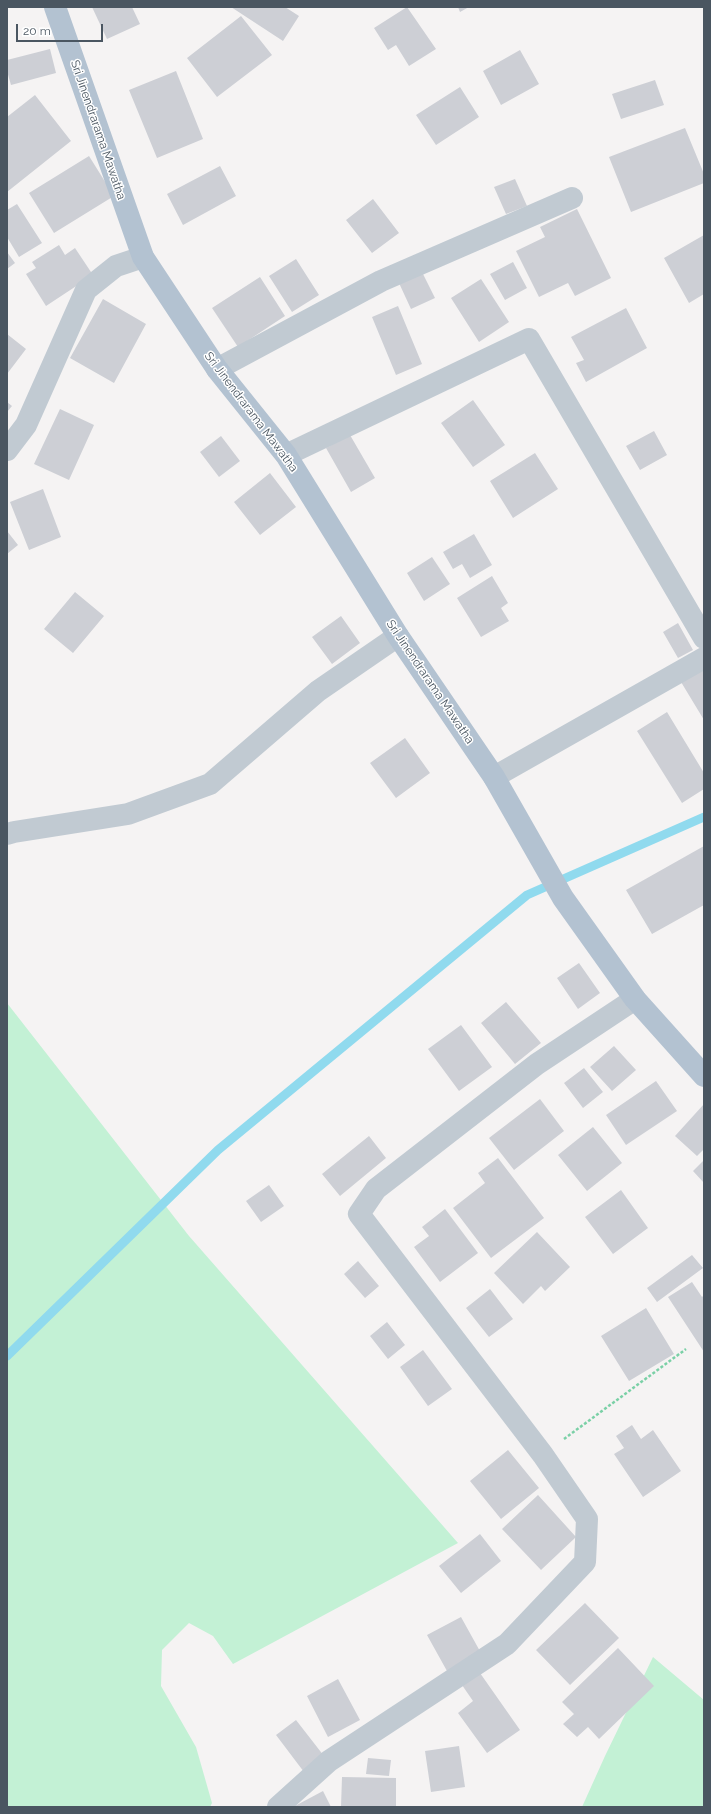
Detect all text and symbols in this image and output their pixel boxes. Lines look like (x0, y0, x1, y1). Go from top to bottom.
scale bar (18, 16, 105, 42)
text: 20 m (23, 24, 51, 38)
street label: Sri Jinendrarama Mawatha (67, 58, 129, 202)
street label: Sri Jinendrarama Mawatha (201, 349, 301, 475)
street label: Sri Jinendrarama Mawatha (383, 617, 477, 747)

